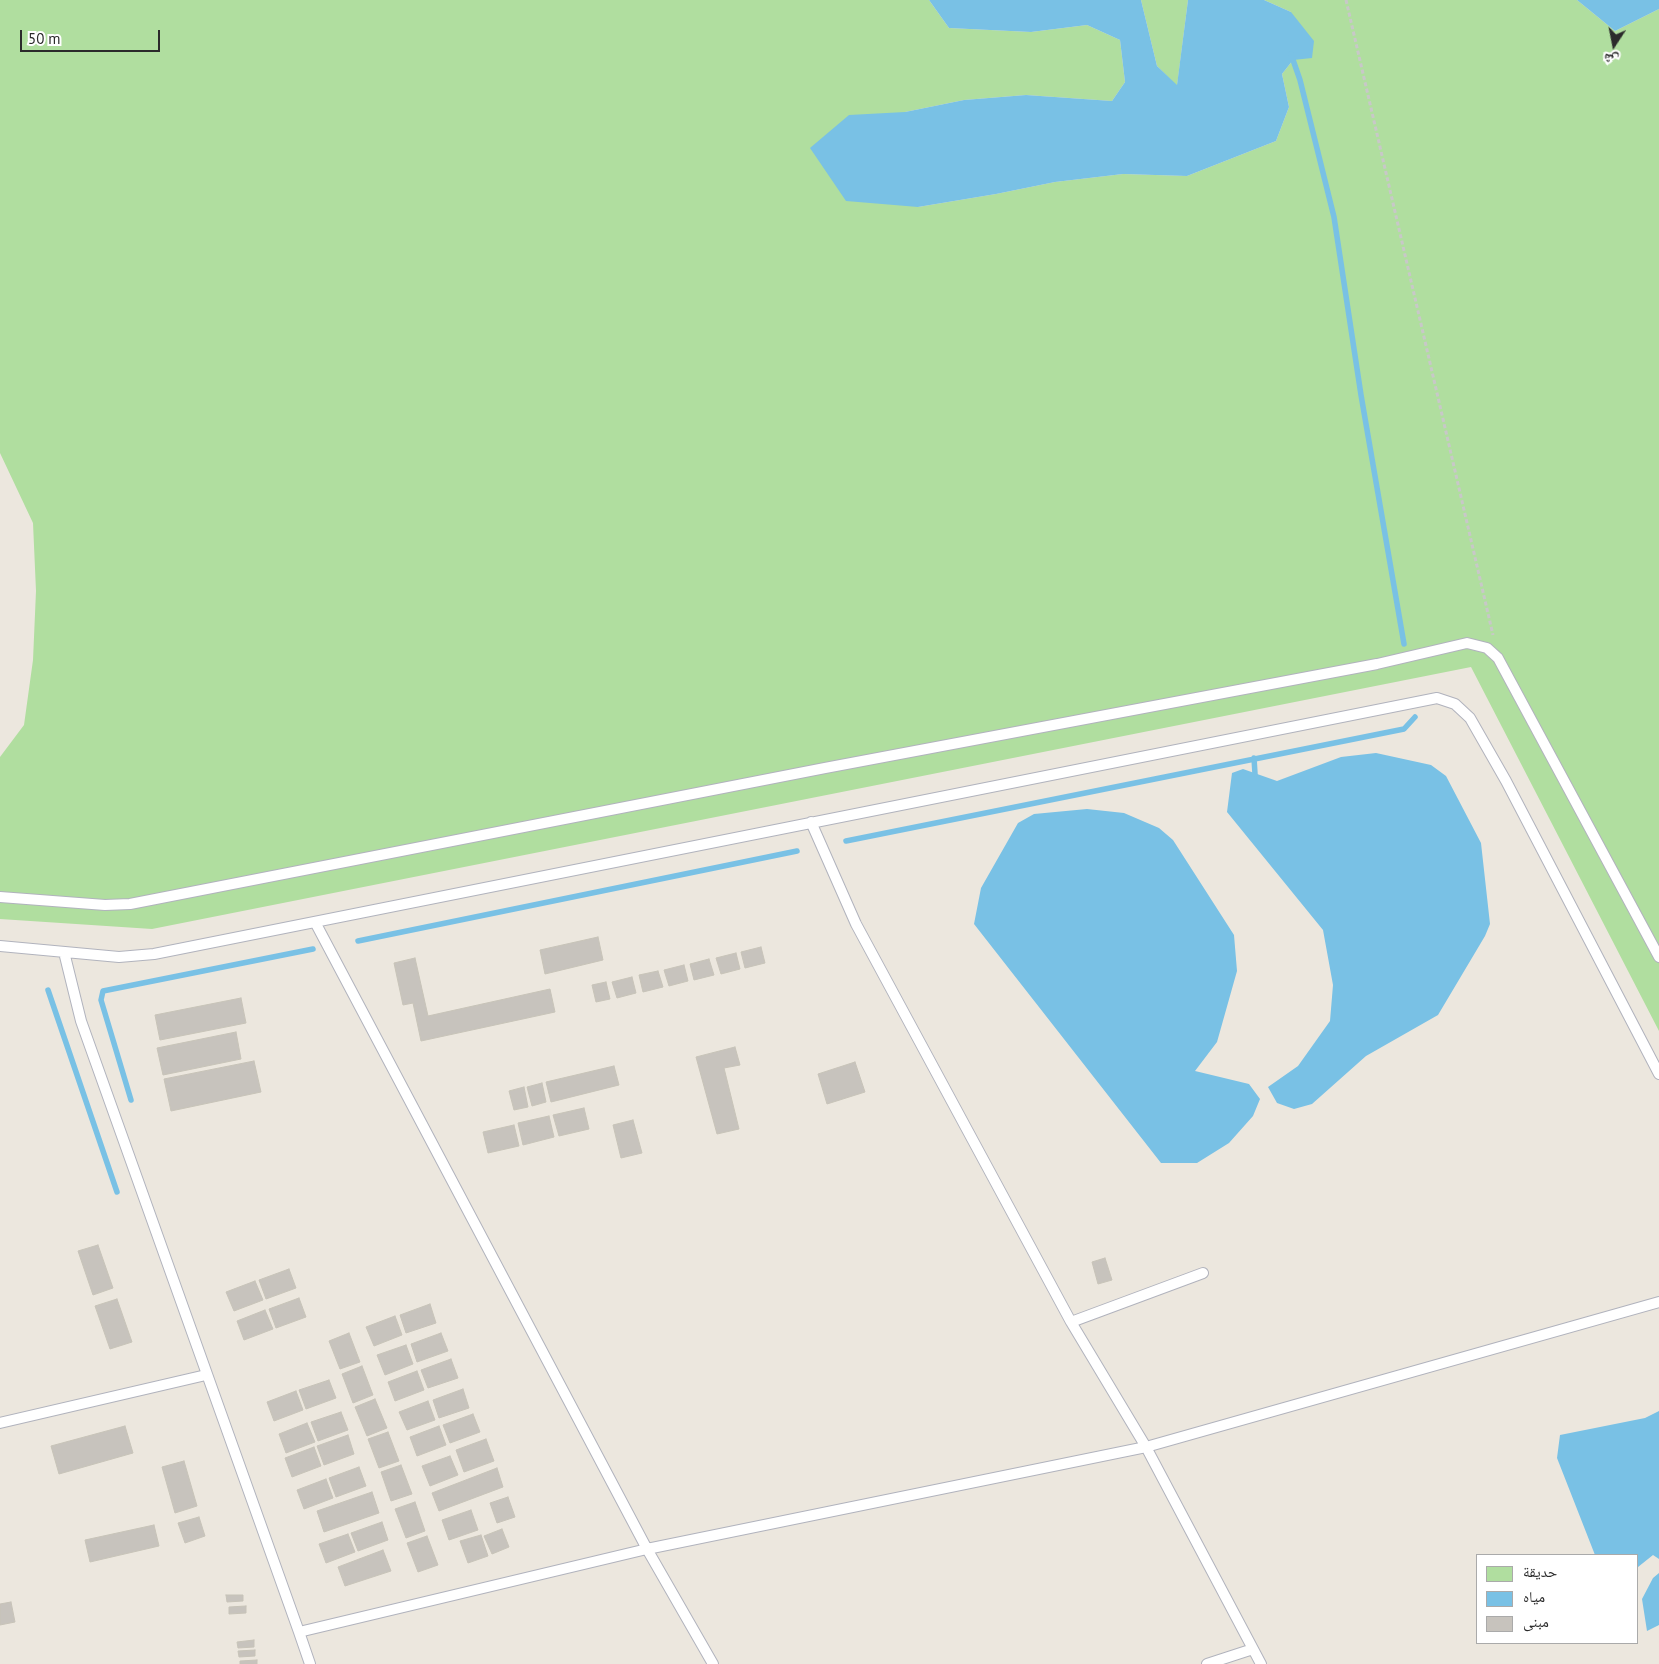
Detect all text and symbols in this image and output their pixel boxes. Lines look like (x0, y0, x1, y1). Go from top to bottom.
scale bar (22, 20, 162, 52)
north arrow (1589, 20, 1639, 70)
text: 50 m (28, 29, 61, 48)
text: ش (1602, 49, 1620, 70)
legend (1476, 1554, 1639, 1644)
text: حديقة (1523, 1562, 1557, 1581)
text: مياه (1523, 1587, 1545, 1606)
text: مبنى (1523, 1612, 1549, 1631)

